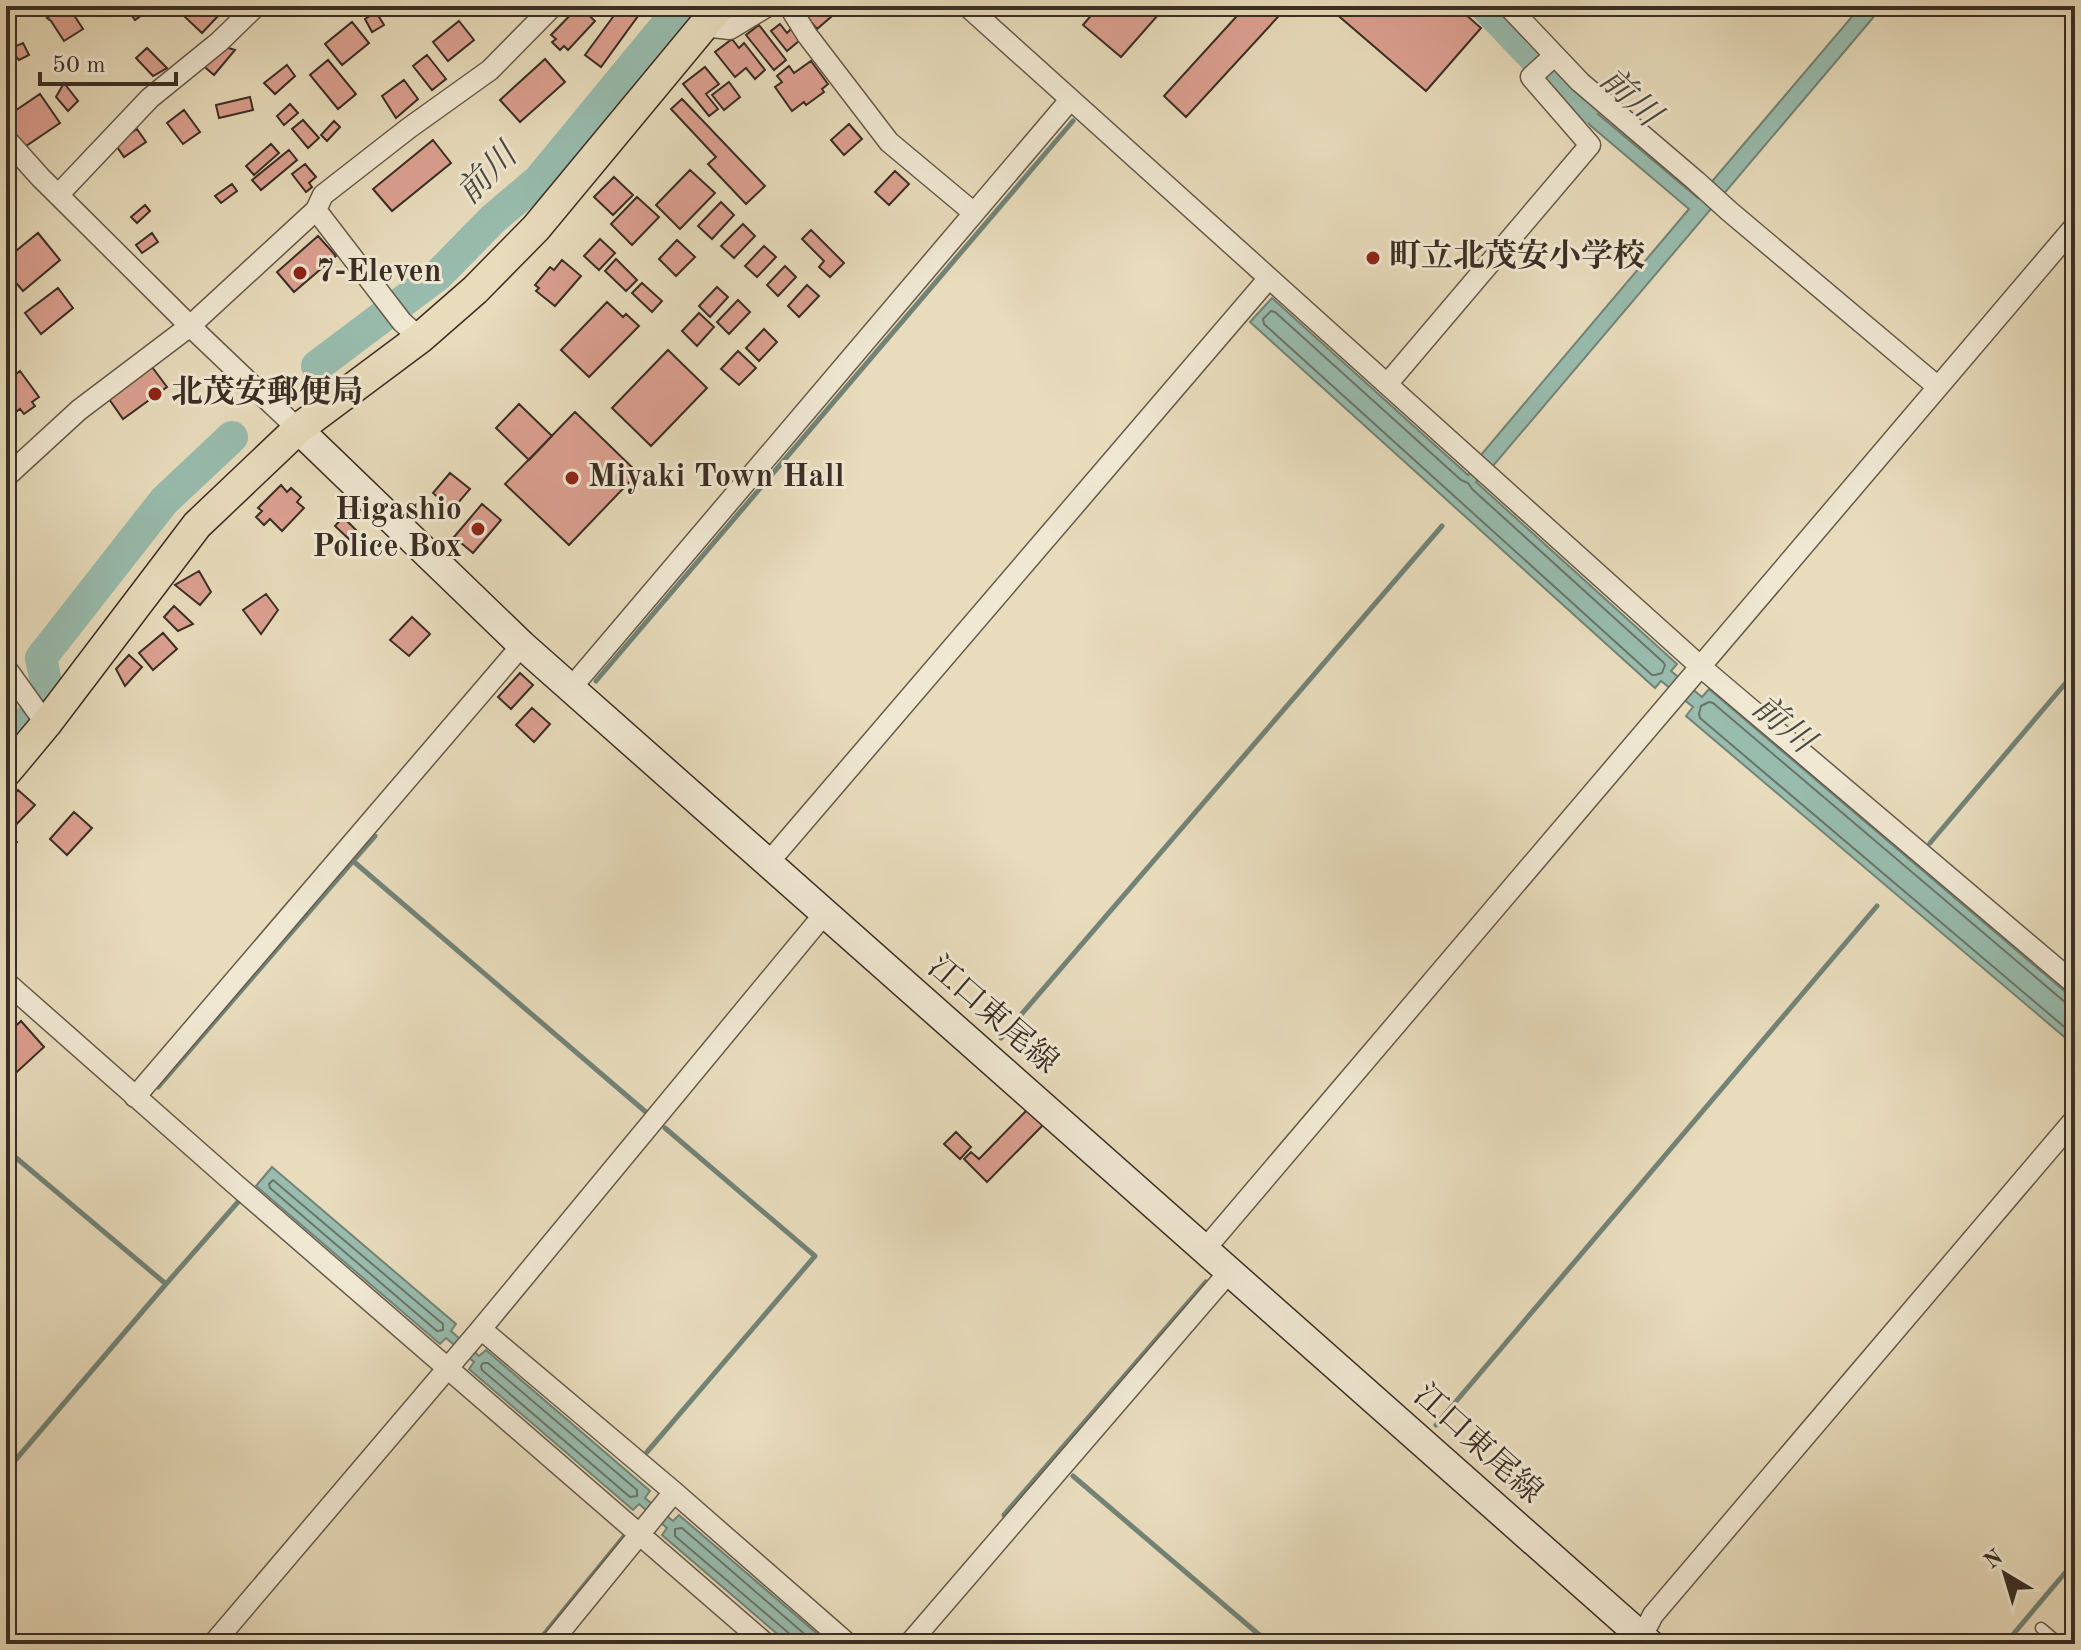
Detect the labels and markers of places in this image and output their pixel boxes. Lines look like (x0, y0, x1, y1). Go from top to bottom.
place label: 町立北茂安小学校 (1389, 238, 1645, 274)
marker: 町立北茂安小学校 (1364, 249, 1382, 267)
place label: 7-Eleven (316, 257, 442, 289)
marker: 7-Eleven (291, 264, 309, 282)
place label: 北茂安郵便局 (171, 374, 363, 410)
marker: 北茂安郵便局 (146, 385, 164, 403)
place label: Miyaki Town Hall (588, 462, 845, 494)
marker: Miyaki Town Hall (563, 469, 581, 487)
place label: Higashio Police Box (312, 495, 462, 564)
marker: Higashio Police Box (469, 520, 487, 538)

